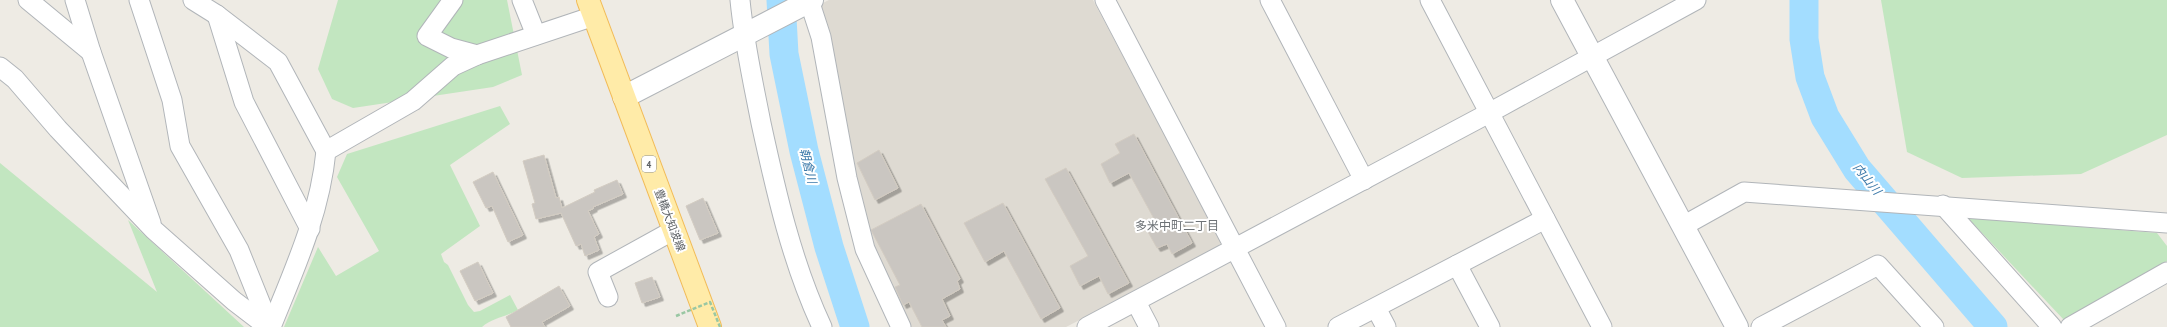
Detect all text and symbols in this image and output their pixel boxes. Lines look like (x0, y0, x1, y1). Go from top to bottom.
water label: 朝倉川 (797, 147, 821, 187)
road number: 4 (642, 156, 656, 172)
water label: 内山川 (1850, 160, 1886, 199)
street label: 豊橋大知波線 (652, 187, 688, 253)
district label: 多米中町二丁目 (1135, 218, 1219, 233)

